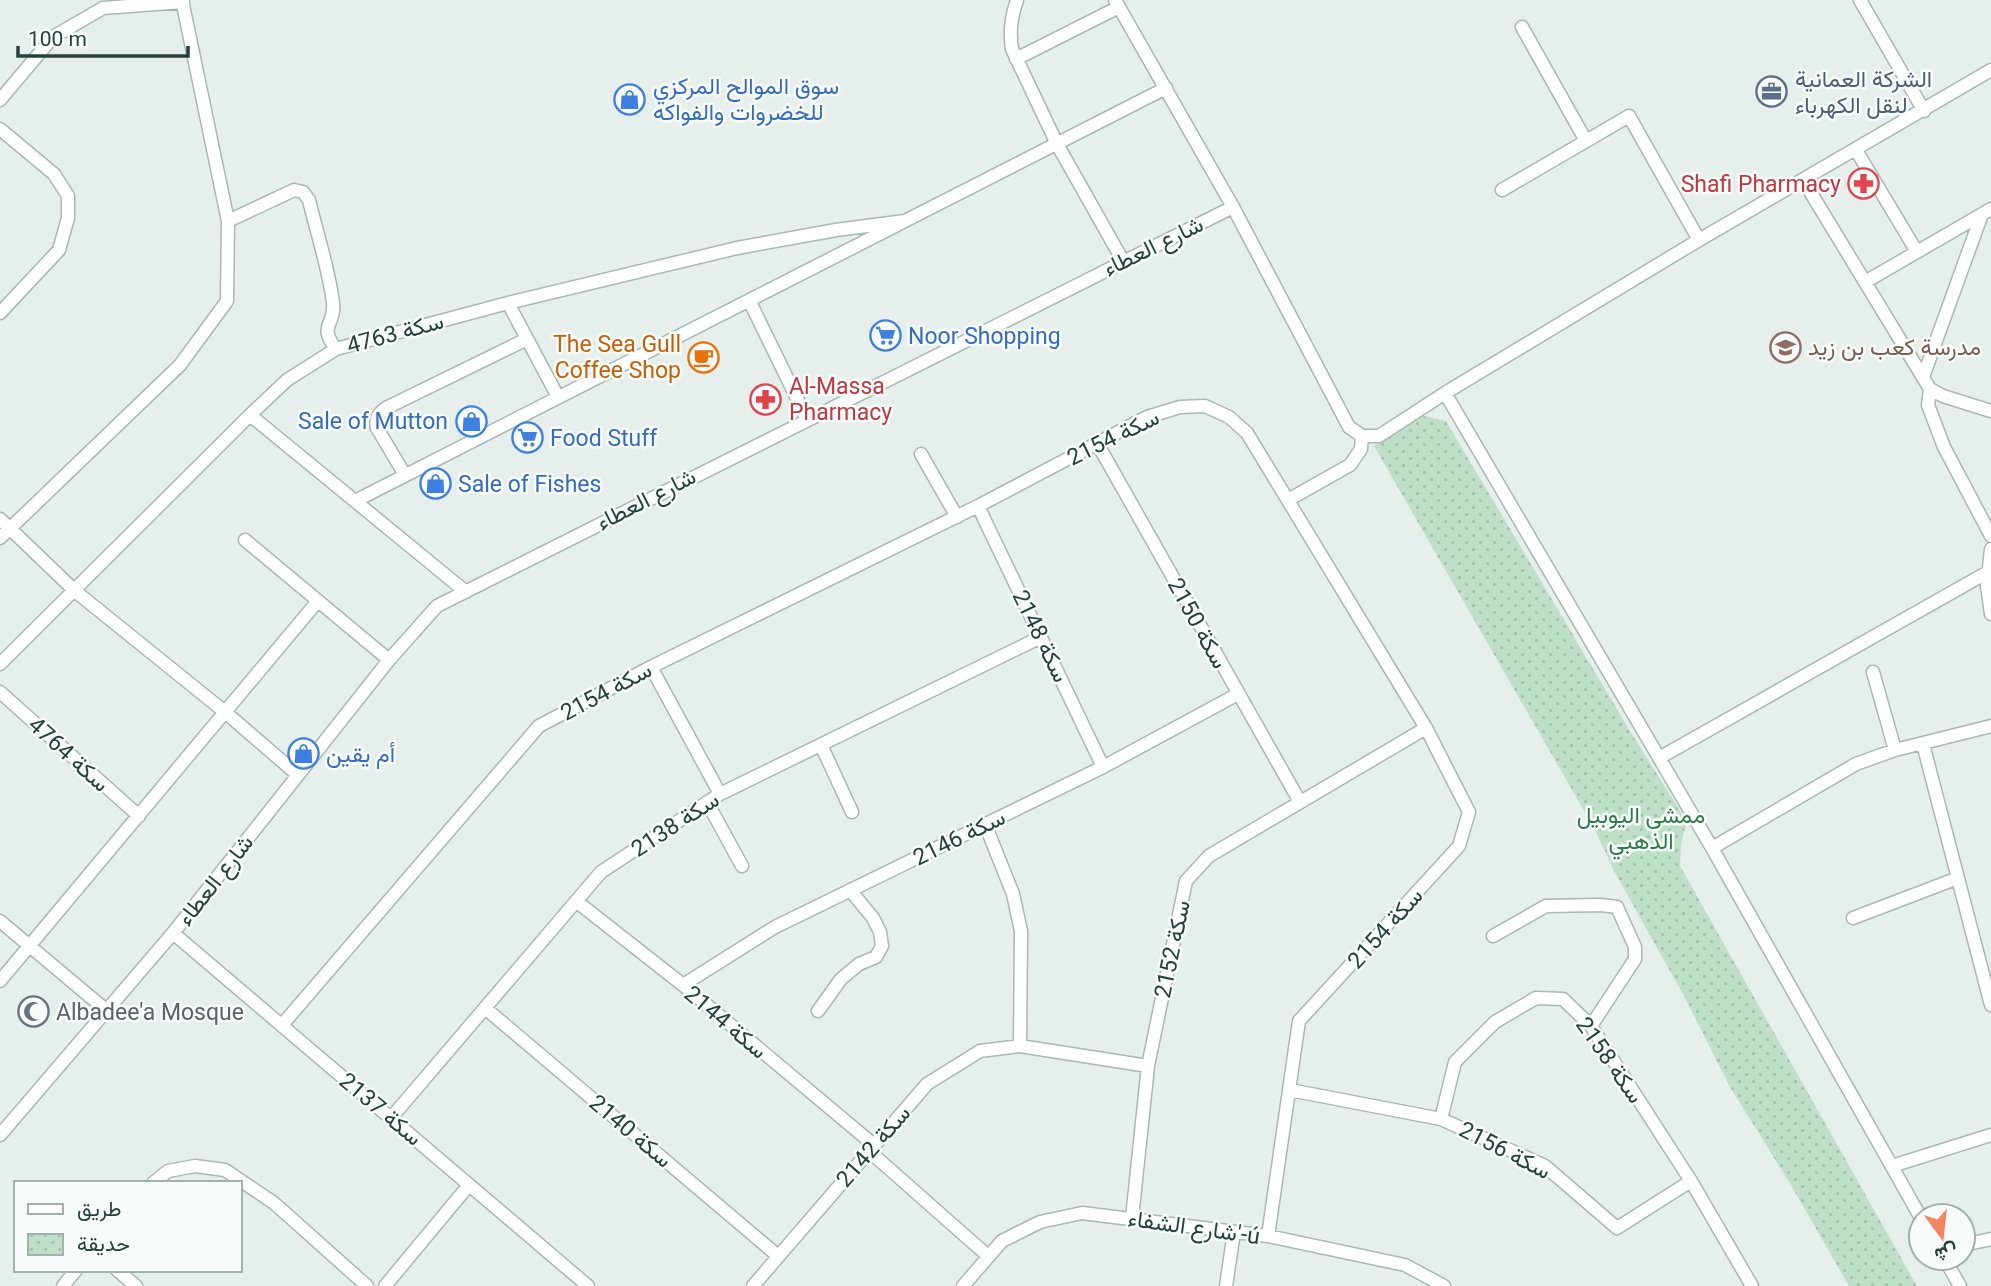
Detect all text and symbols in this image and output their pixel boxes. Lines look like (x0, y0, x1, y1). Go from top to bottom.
scale bar (18, 14, 187, 58)
text: 100 m (28, 27, 87, 51)
place label: الشرکة العمانیة لنقل الکهرباء (1795, 66, 1932, 120)
place label: سوق الموالح المركزي للخضروات والفواكه (653, 73, 839, 127)
office icon: الشرکة العمانیة لنقل الکهرباء (1755, 75, 1789, 109)
shop icon: سوق الموالح المركزي للخضروات والفواكه (613, 82, 647, 116)
pharmacy icon: Shafi Pharmacy (1847, 167, 1881, 201)
place label: Shafi Pharmacy (1681, 171, 1841, 198)
street label: شارع العطاء (1099, 211, 1209, 284)
street label: سكة 4763 (344, 308, 447, 359)
supermarket icon: Noor Shopping (868, 319, 902, 353)
place label: Noor Shopping (908, 323, 1061, 350)
school or university icon: مدرسة كعب بن زيد (1768, 330, 1802, 364)
place label: The Sea Gull Coffee Shop (553, 331, 681, 384)
place label: مدرسة كعب بن زيد (1808, 334, 1981, 362)
cafe icon: The Sea Gull Coffee Shop (687, 340, 721, 374)
place label: Al-Massa Pharmacy (789, 373, 892, 426)
pharmacy icon: Al-Massa Pharmacy (749, 382, 783, 416)
shop icon: Sale of Mutton (454, 404, 488, 438)
street label: سكة 2154 (1063, 404, 1164, 471)
place label: Sale of Mutton (298, 408, 448, 435)
supermarket icon: Food Stuff (510, 421, 544, 455)
place label: Food Stuff (550, 425, 658, 452)
street label: شارع العطاء (592, 463, 701, 538)
shop icon: Sale of Fishes (418, 467, 452, 501)
place label: Sale of Fishes (458, 471, 601, 498)
street label: سكة 2150 (1162, 573, 1233, 673)
street label: سكة 2148 (1007, 586, 1074, 687)
street label: سكة 2154 (556, 656, 656, 727)
street label: سكة 4764 (23, 711, 115, 798)
shop icon: أم يقين (286, 737, 320, 771)
place label: أم يقين (326, 741, 395, 769)
street label: سكة 2138 (626, 786, 724, 863)
park label: ممشى اليوبيل الذهبي (1577, 802, 1705, 860)
street label: سكة 2146 (909, 804, 1010, 871)
street label: شارع العطاء (172, 829, 261, 932)
street label: سكة 2154 (1342, 882, 1429, 974)
street label: سكة 2152 (1149, 898, 1196, 1000)
street label: سكة 2144 (679, 980, 772, 1065)
mosque icon: Albadee'a Mosque (16, 995, 50, 1029)
place label: Albadee'a Mosque (56, 999, 244, 1026)
street label: سكة 2158 (1570, 1012, 1649, 1109)
street label: سكة 2137 (334, 1067, 427, 1152)
street label: سكة 2140 (584, 1089, 677, 1174)
street label: سكة 2142 (831, 1100, 916, 1193)
street label: سكة 2156 (1454, 1116, 1555, 1185)
legend (14, 1181, 242, 1272)
text: طريق (77, 1197, 122, 1222)
north arrow (1907, 1202, 1977, 1272)
street label: شارع الشفاء'-ú (1126, 1205, 1262, 1252)
text: حديقة (77, 1232, 130, 1256)
text: ش (1932, 1239, 1960, 1267)

